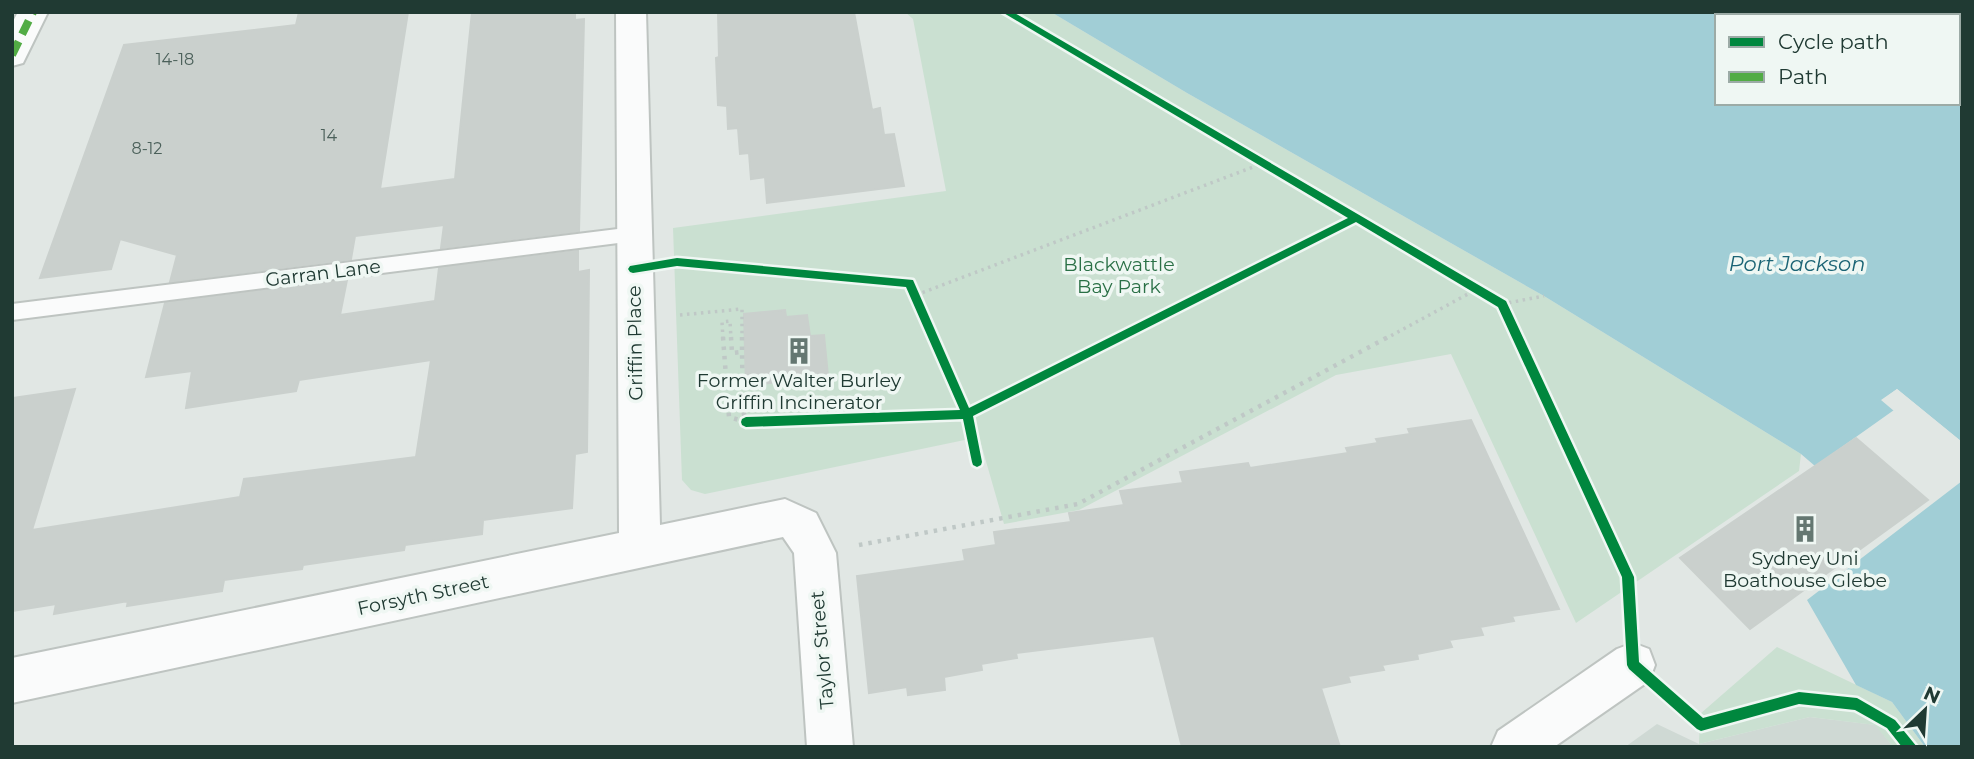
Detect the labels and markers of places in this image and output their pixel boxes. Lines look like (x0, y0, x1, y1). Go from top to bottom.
building icon: Former Walter Burley Griffin Incinerator (784, 336, 814, 366)
place label: Former Walter Burley Griffin Incinerator (697, 369, 902, 414)
building icon: Sydney Uni Boathouse Glebe (1790, 514, 1820, 544)
place label: Sydney Uni Boathouse Glebe (1723, 547, 1887, 592)

